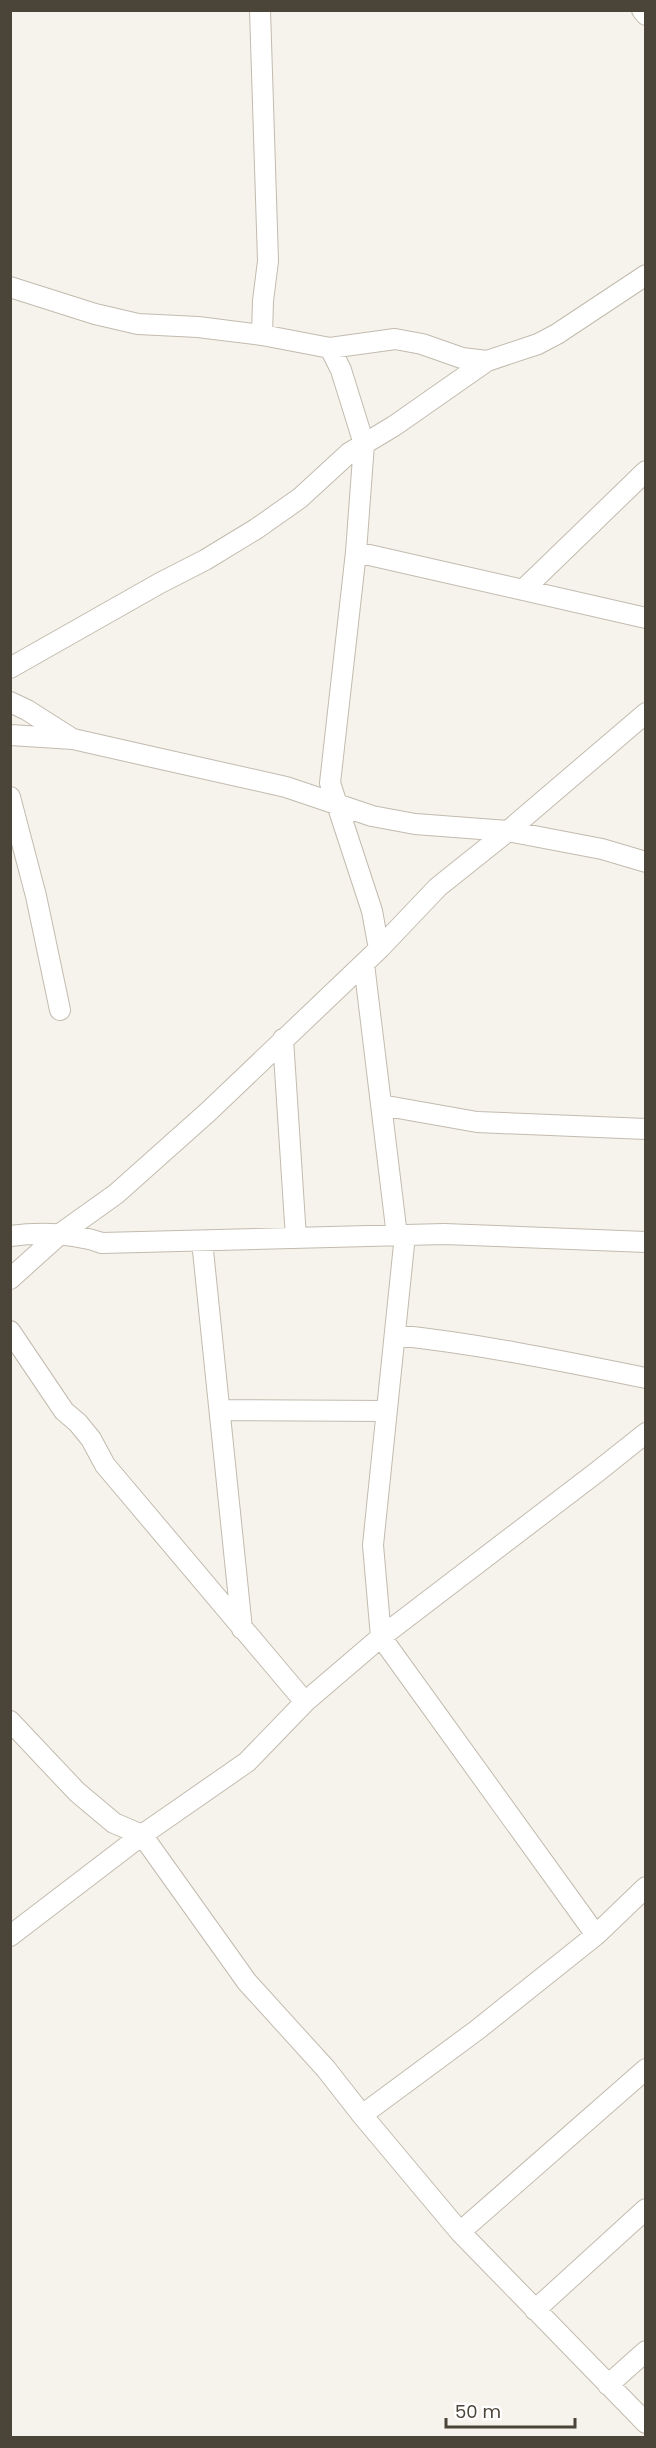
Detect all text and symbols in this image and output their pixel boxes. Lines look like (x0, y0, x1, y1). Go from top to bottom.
scale bar (446, 2391, 575, 2429)
text: 50 m (455, 2399, 501, 2424)

